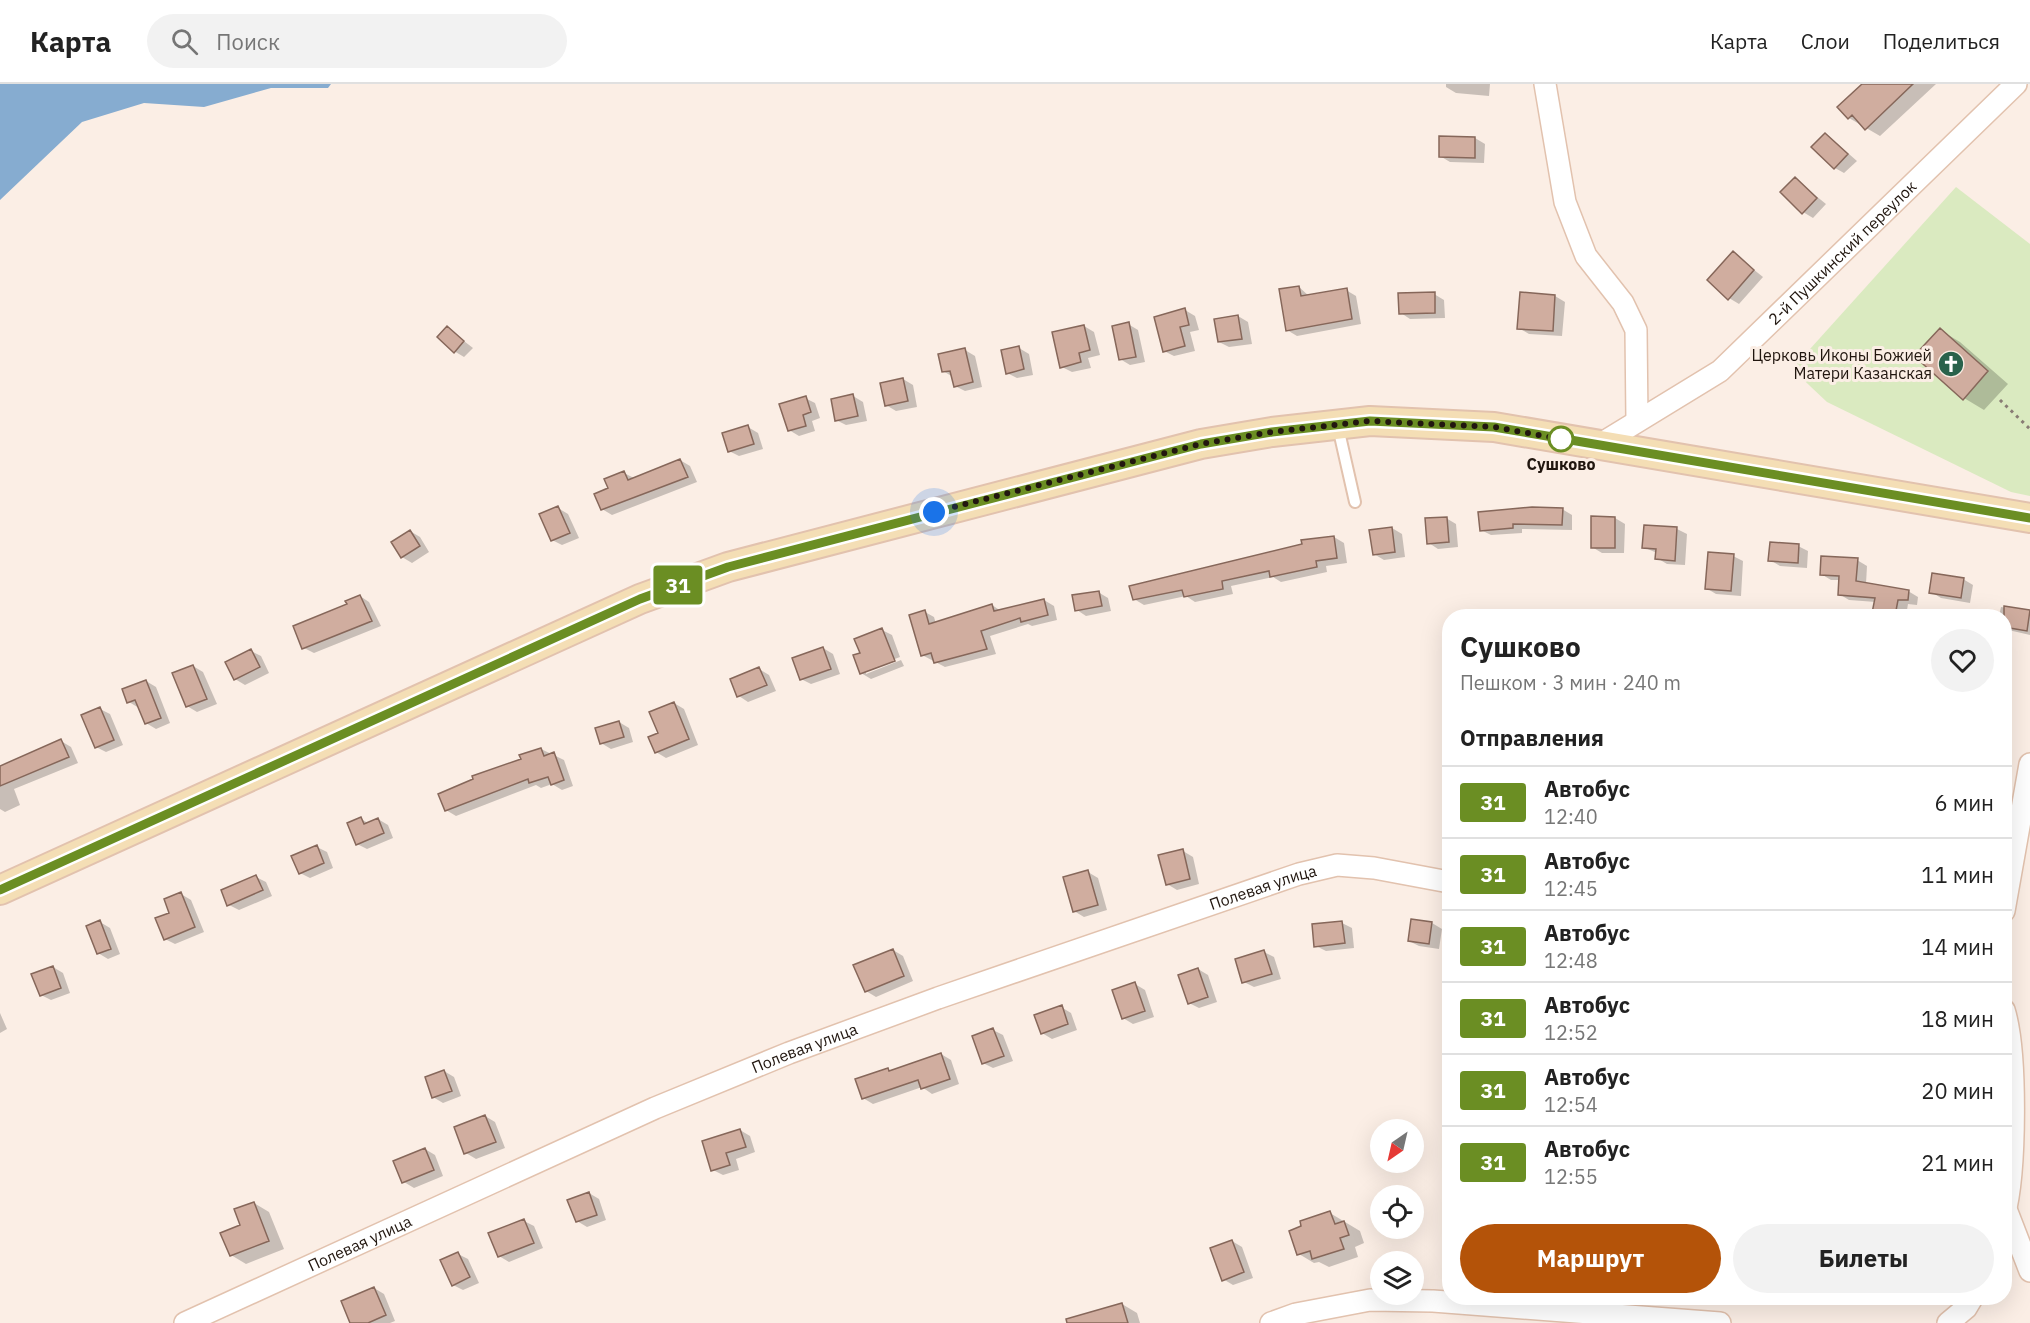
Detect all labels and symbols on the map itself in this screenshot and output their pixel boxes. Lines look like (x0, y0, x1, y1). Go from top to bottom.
street label: 2-й Пушкинский переулок (1764, 176, 1921, 329)
place label: Церковь Иконы Божией Матери Казанская (1751, 345, 1932, 383)
church icon: Церковь Иконы Божией Матери Казанская (1936, 349, 1966, 379)
marker: Сушково (1548, 426, 1574, 452)
place label: Сушково (1527, 454, 1596, 474)
your location (919, 497, 949, 527)
line badge: 31 (651, 566, 705, 604)
street label: Полевая улица (1207, 860, 1319, 914)
street label: Полевая улица (749, 1018, 861, 1077)
north arrow (1370, 1119, 1424, 1173)
street label: Полевая улица (305, 1211, 415, 1276)

